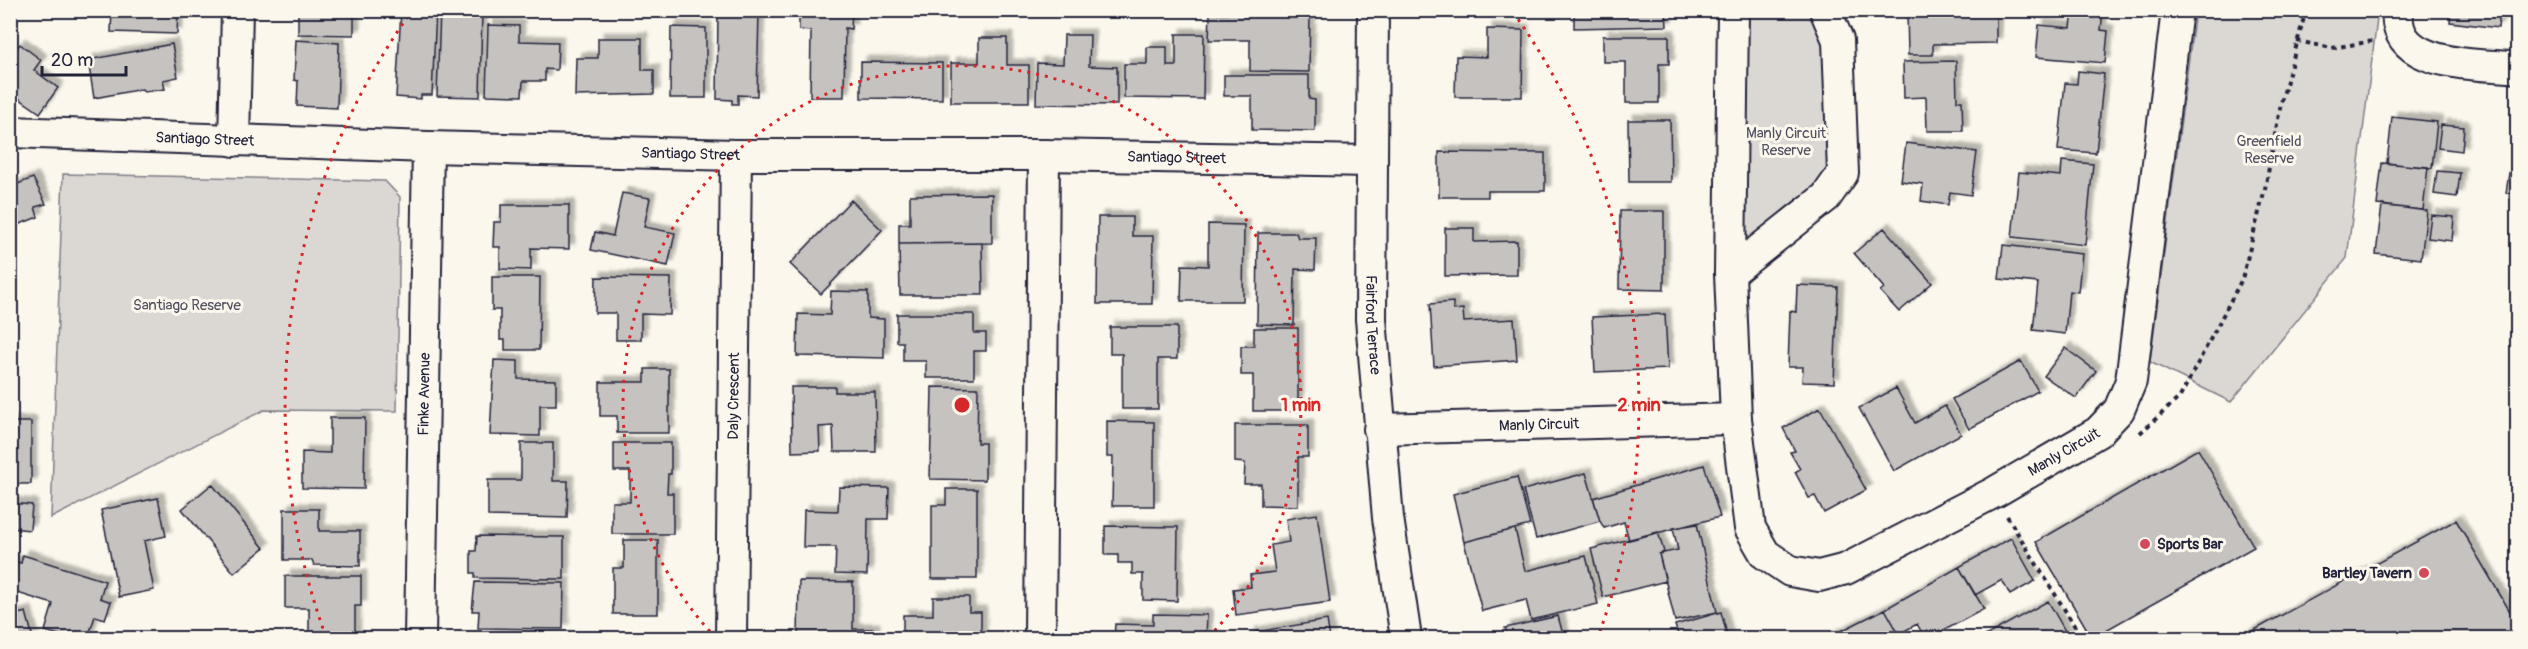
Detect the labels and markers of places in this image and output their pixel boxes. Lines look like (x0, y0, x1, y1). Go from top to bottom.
centre of rings (952, 395, 972, 415)
place label: Sports Bar (2157, 535, 2224, 554)
marker: Sports Bar (2138, 537, 2152, 551)
place label: Bartley Tavern (2322, 564, 2413, 583)
marker: Bartley Tavern (2417, 566, 2431, 580)

